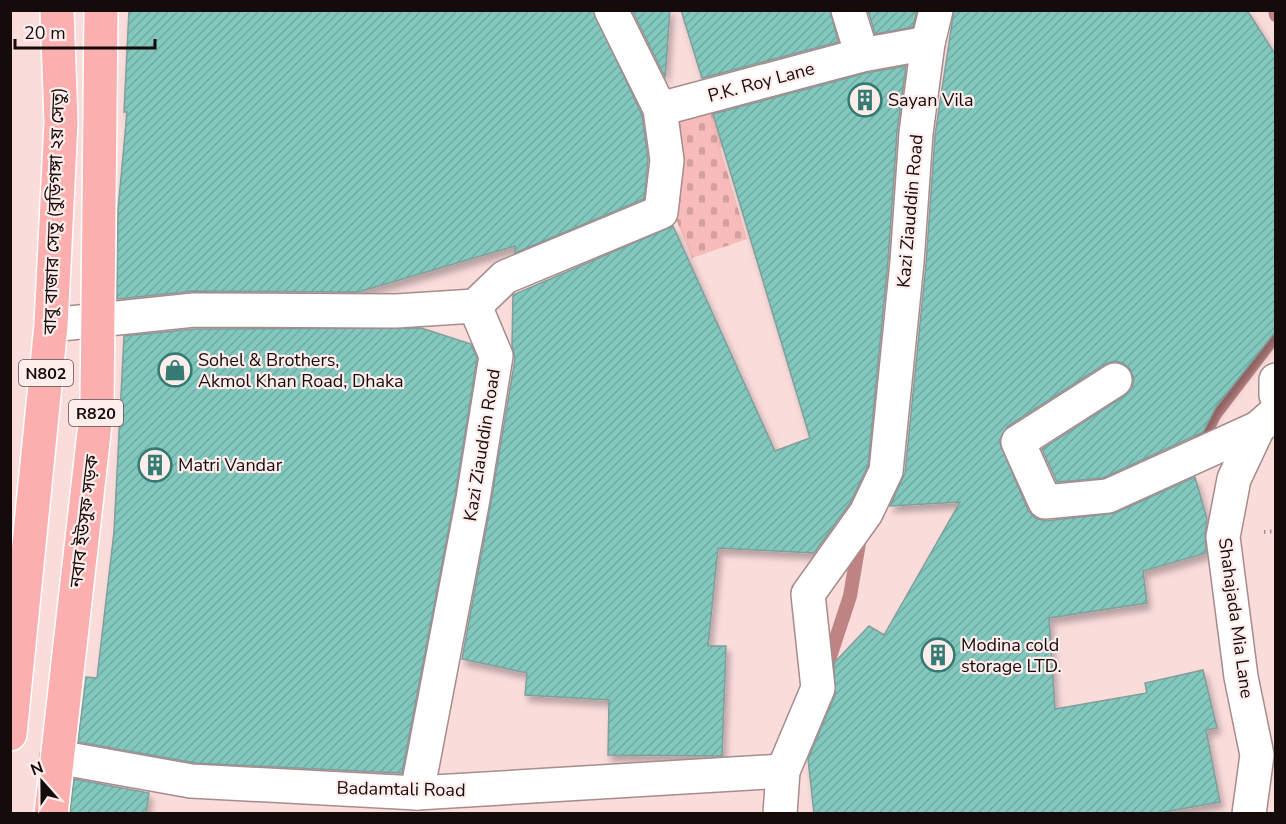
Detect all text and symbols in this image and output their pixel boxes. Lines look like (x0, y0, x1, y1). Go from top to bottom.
scale bar (15, 12, 154, 50)
text: 20 m (24, 21, 66, 45)
street label: P.K. Roy Lane (705, 56, 817, 108)
building icon: Sayan Vila (847, 82, 883, 118)
street label: বাবু বাজার সেতু (বুড়িগঙ্গা ২য় সেতু) (38, 87, 70, 336)
place label: Sayan Vila (888, 88, 973, 112)
street label: Kazi Ziauddin Road (891, 133, 929, 289)
place label: Sohel & Brothers, Akmol Khan Road, Dhaka (198, 348, 404, 393)
shop icon: Sohel & Brothers, Akmol Khan Road, Dhaka (157, 352, 193, 388)
road number: N802 (19, 360, 73, 386)
street label: Kazi Ziauddin Road (458, 367, 506, 523)
road number: R820 (69, 400, 123, 426)
building icon: Matri Vandar (137, 447, 173, 483)
street label: নবাব ইউসুফ সড়ক (64, 453, 104, 590)
place label: Matri Vandar (178, 453, 283, 477)
street label: Shahajada Mia Lane (1213, 536, 1259, 700)
place label: Modina cold storage LTD. (961, 633, 1062, 678)
building icon: Modina cold storage LTD. (920, 637, 956, 673)
north arrow (12, 752, 72, 812)
text: N (27, 757, 47, 781)
street label: Badamtali Road (336, 776, 466, 802)

